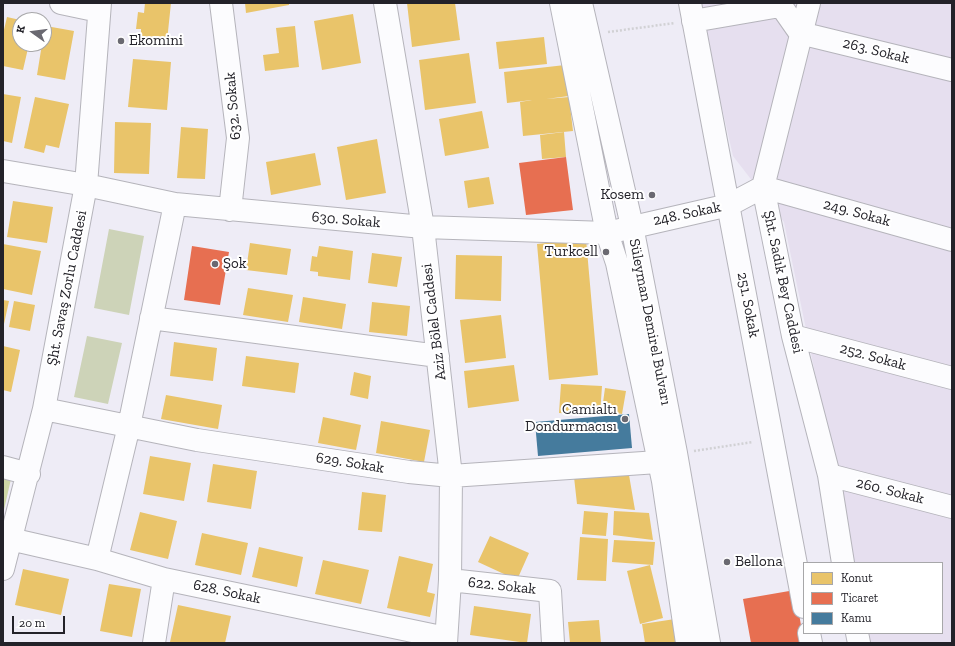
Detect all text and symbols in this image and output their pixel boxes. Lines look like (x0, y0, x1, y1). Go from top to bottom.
north arrow (12, 12, 52, 52)
text: K (14, 24, 28, 34)
place label: Ekomini (129, 32, 183, 50)
street label: 263. Sokak (841, 34, 911, 68)
marker: Ekomini (116, 36, 126, 46)
street label: 632. Sokak (221, 71, 245, 141)
place label: Kosem (600, 186, 644, 204)
marker: Kosem (647, 190, 657, 200)
street label: 249. Sokak (821, 195, 893, 231)
street label: 248. Sokak (651, 198, 723, 230)
street label: 630. Sokak (311, 208, 381, 232)
street label: Şht. Savaş Zorlu Caddesi (43, 209, 91, 367)
street label: Şht. Sadık Bey Caddesi (759, 209, 807, 355)
street label: Süleyman Demirel Bulvarı (625, 237, 675, 407)
place label: Turkcell (545, 243, 598, 261)
marker: Turkcell (601, 247, 611, 257)
place label: Şok (223, 255, 246, 273)
marker: Şok (210, 259, 220, 269)
street label: Aziz Bölel Caddesi (418, 263, 450, 381)
street label: 251. Sokak (733, 271, 763, 339)
street label: 252. Sokak (838, 339, 908, 375)
place label: Camialtı Dondurmacısı (525, 401, 617, 436)
marker: Camialtı Dondurmacısı (620, 414, 630, 424)
street label: 629. Sokak (315, 449, 385, 477)
street label: 260. Sokak (854, 474, 926, 508)
place label: Bellona (735, 553, 783, 571)
marker: Bellona (722, 557, 732, 567)
legend (803, 562, 943, 634)
text: Konut (841, 571, 873, 585)
street label: 622. Sokak (467, 573, 537, 599)
street label: 628. Sokak (192, 576, 262, 608)
text: Ticaret (841, 591, 878, 605)
scale bar (14, 608, 67, 634)
text: Kamu (841, 611, 872, 625)
text: 20 m (19, 616, 45, 630)

